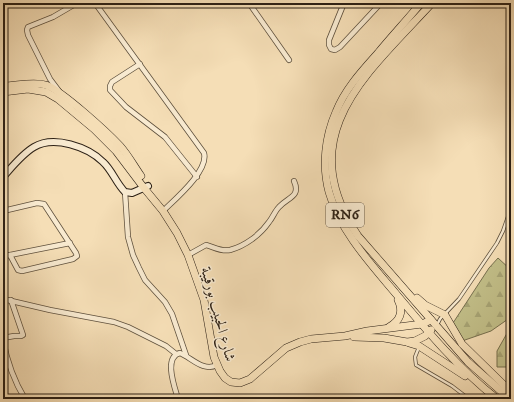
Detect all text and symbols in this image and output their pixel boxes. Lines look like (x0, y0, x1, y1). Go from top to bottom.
road number: RN6 (326, 203, 364, 227)
street label: شارع الحبيب بورقيبة (193, 265, 240, 364)

